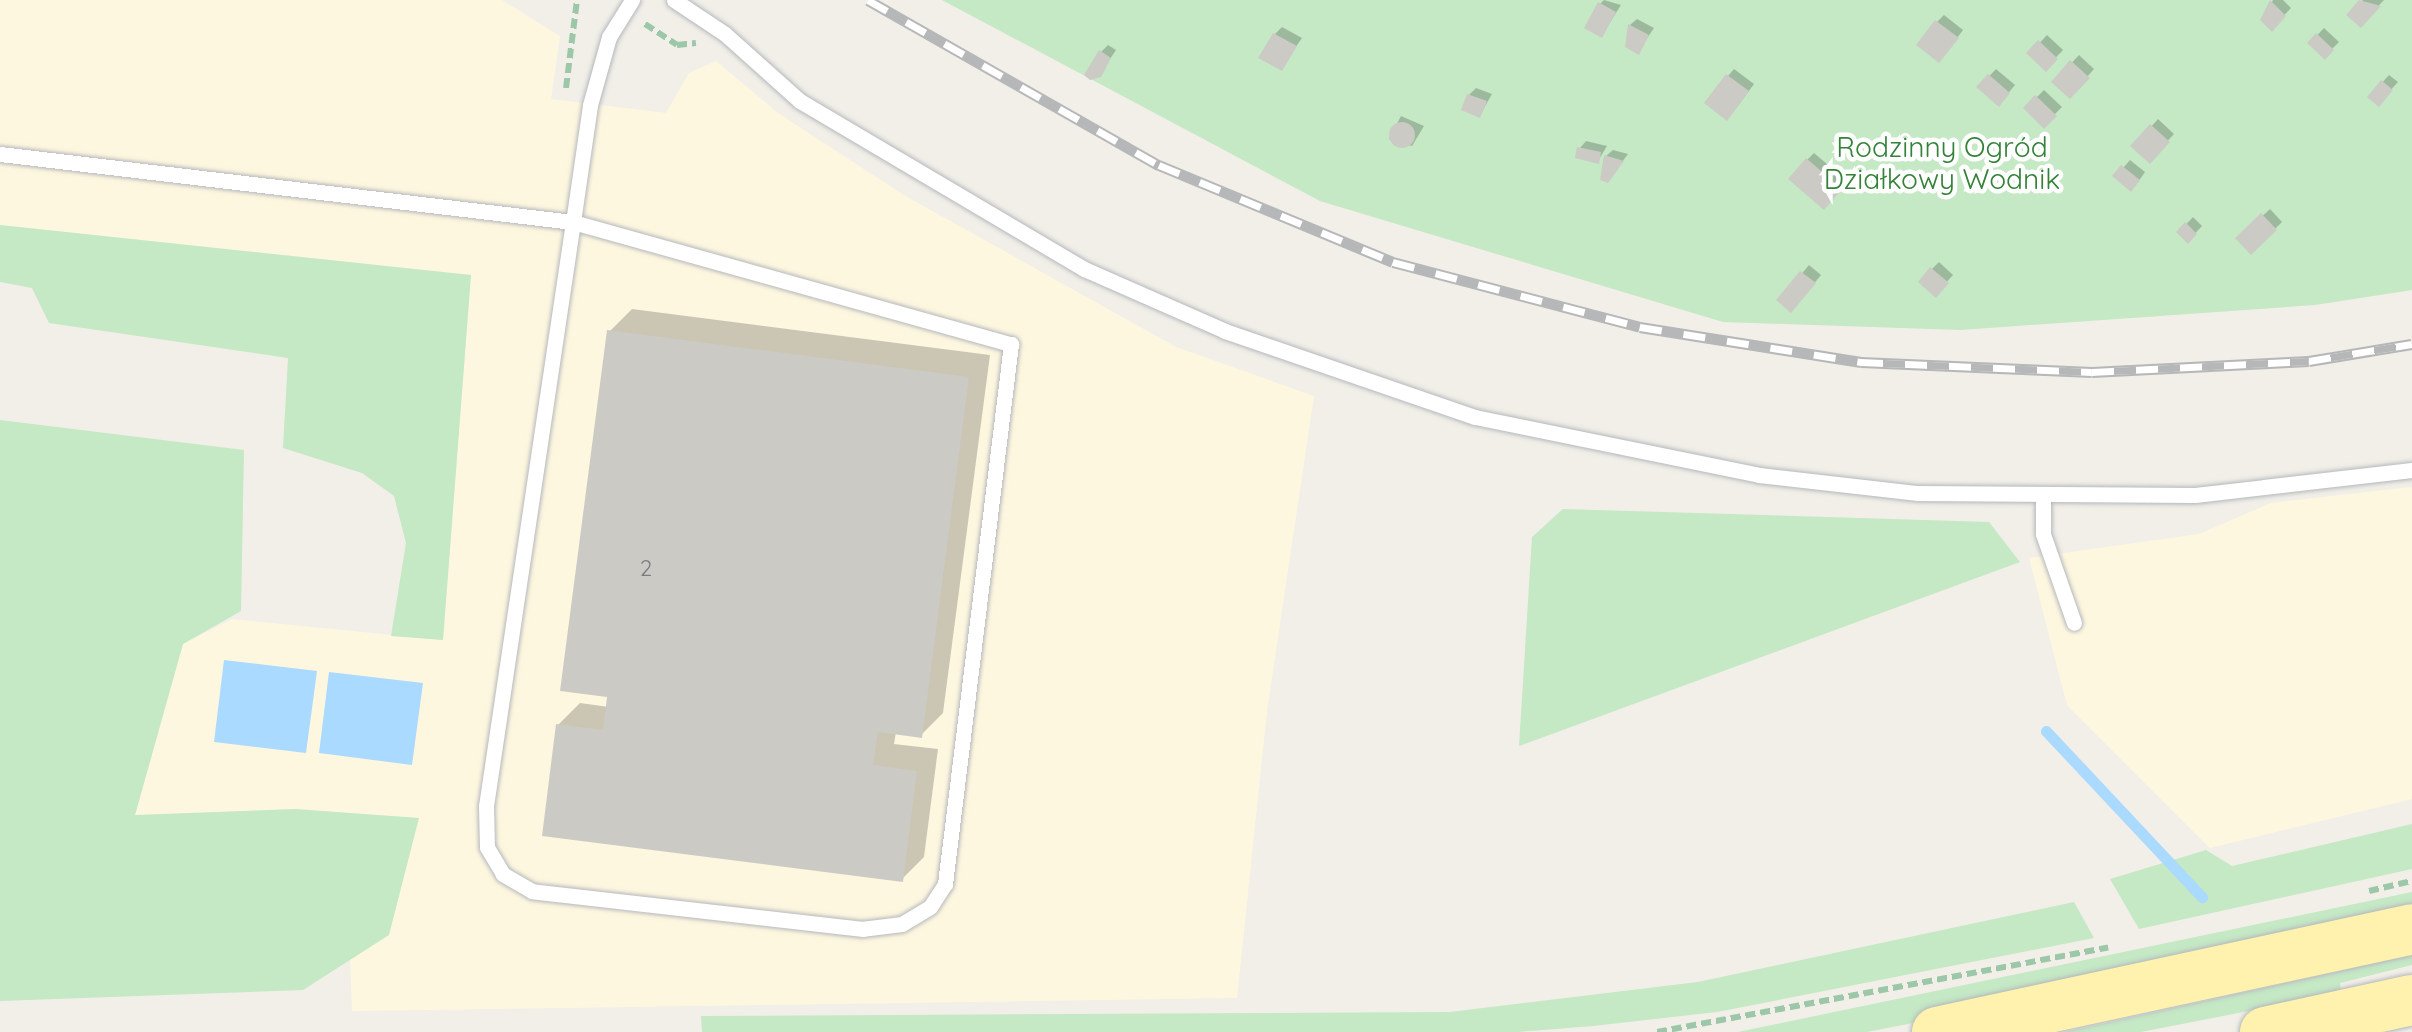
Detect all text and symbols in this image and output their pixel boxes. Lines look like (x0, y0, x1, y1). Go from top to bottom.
park label: Rodzinny Ogród Działkowy Wodnik (1824, 130, 2060, 196)
house number: 2 (640, 556, 652, 582)

